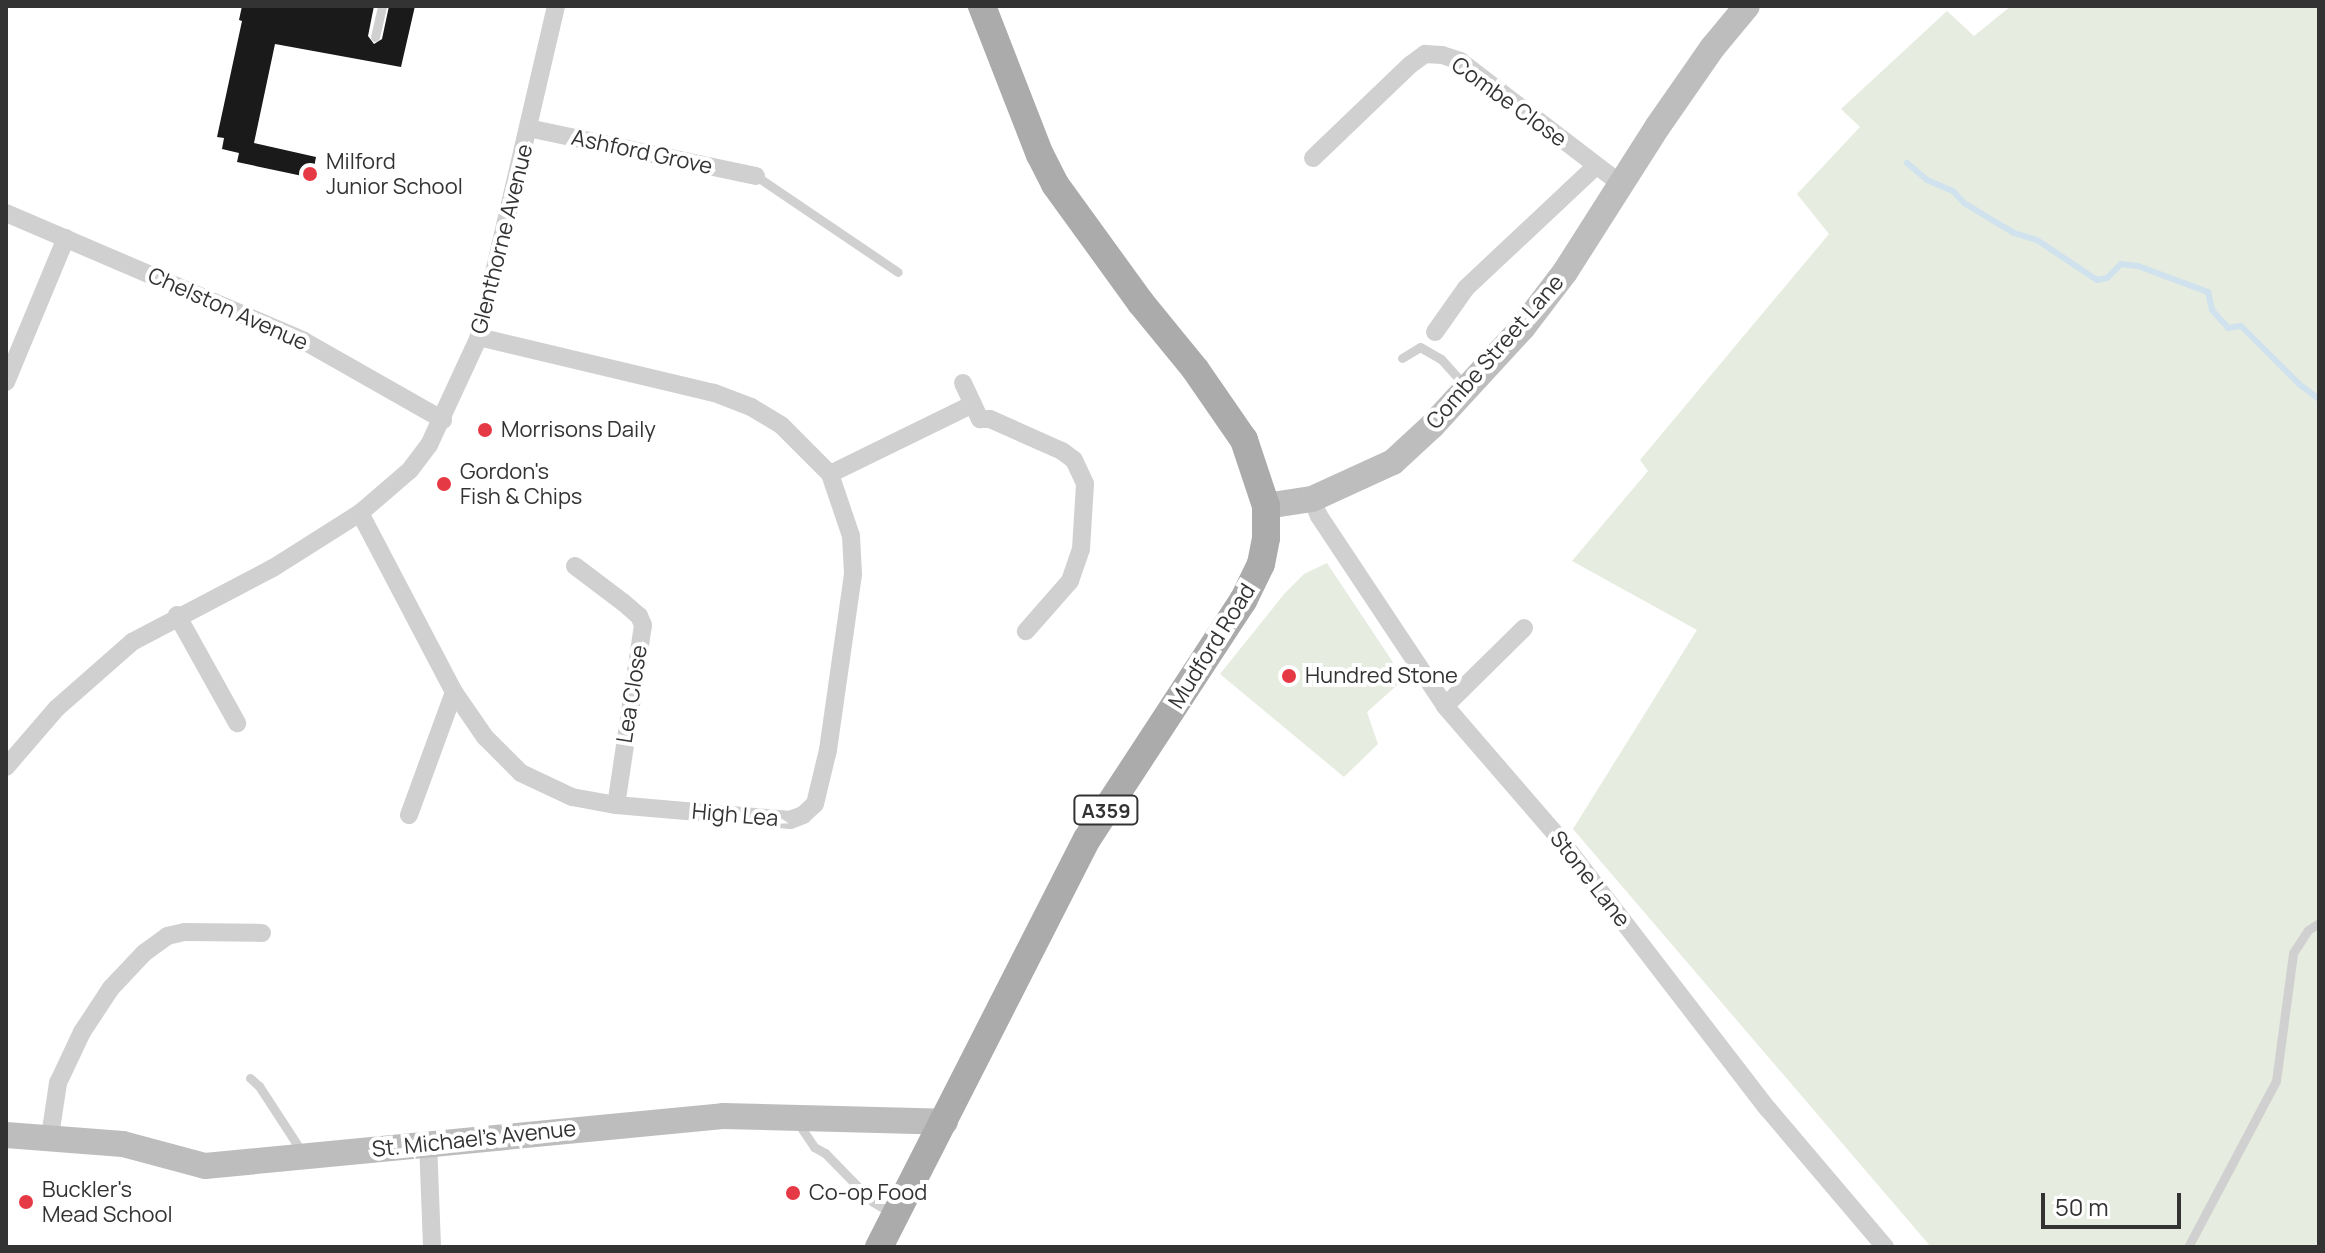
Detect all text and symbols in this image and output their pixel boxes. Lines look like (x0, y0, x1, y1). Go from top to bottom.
street label: Combe Close (1446, 51, 1572, 153)
street label: Ashford Grove (569, 124, 715, 180)
street label: Glenthorne Avenue (466, 141, 538, 337)
place label: Milford Junior School (326, 148, 463, 200)
marker: Milford Junior School (301, 165, 319, 183)
street label: Chelston Avenue (144, 262, 312, 356)
street label: Combe Street Lane (1421, 269, 1569, 435)
place label: Morrisons Daily (501, 417, 656, 443)
marker: Morrisons Daily (476, 421, 494, 439)
place label: Gordon's Fish & Chips (460, 458, 582, 510)
marker: Gordon's Fish & Chips (435, 475, 453, 493)
street label: Mudford Road (1163, 579, 1261, 713)
street label: Lea Close (611, 643, 653, 745)
place label: Hundred Stone (1305, 663, 1458, 689)
marker: Hundred Stone (1280, 667, 1298, 685)
road number: A359 (1072, 794, 1140, 826)
street label: High Lea (691, 798, 779, 832)
street label: Stone Lane (1544, 826, 1636, 932)
street label: St. Michael's Avenue (371, 1115, 577, 1163)
place label: Buckler's Mead School (42, 1176, 173, 1228)
scale bar (2045, 1177, 2185, 1227)
place label: Co-op Food (809, 1180, 927, 1206)
marker: Co-op Food (784, 1184, 802, 1202)
text: 50 m (2055, 1190, 2109, 1223)
marker: Buckler's Mead School (17, 1193, 35, 1211)

